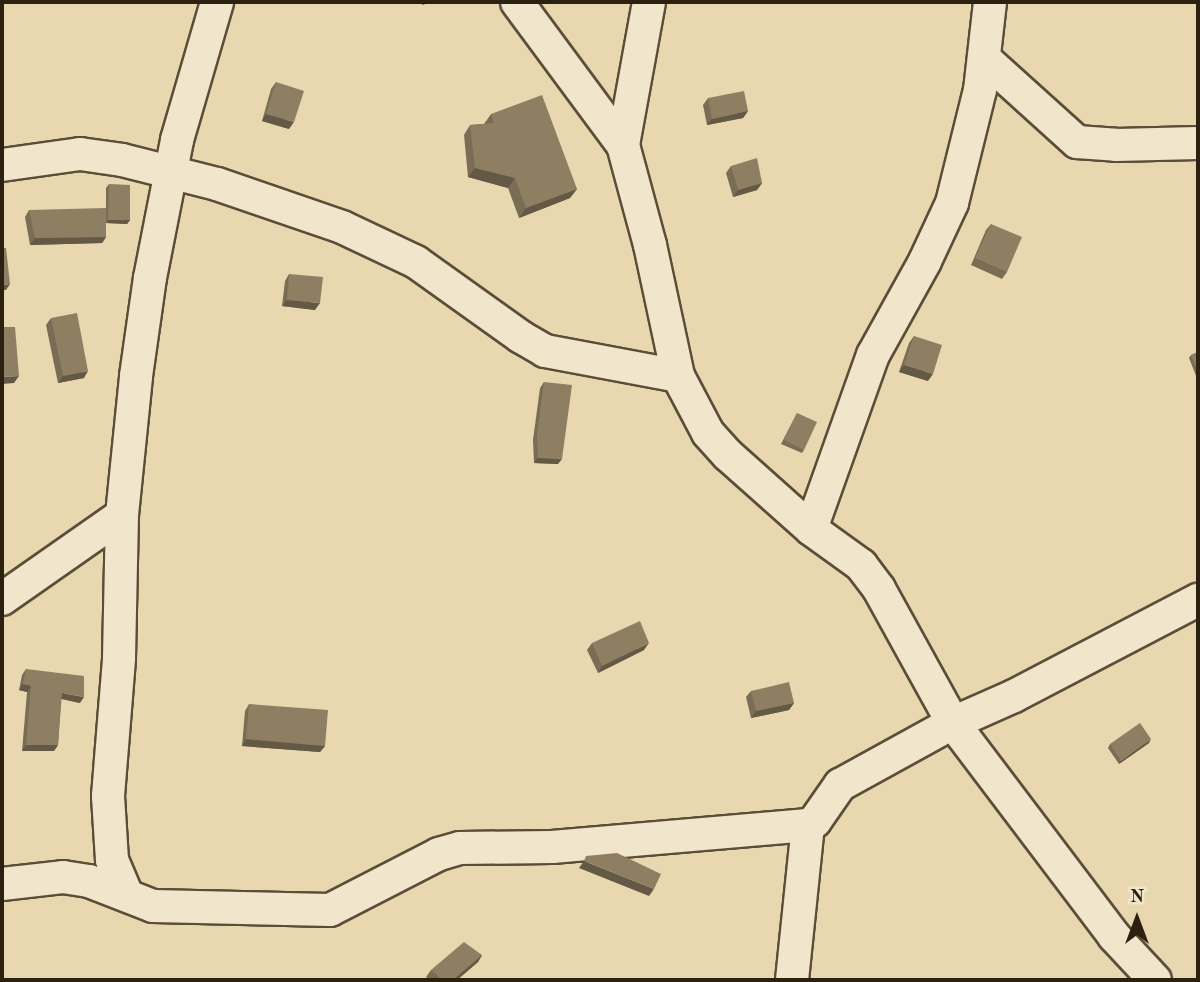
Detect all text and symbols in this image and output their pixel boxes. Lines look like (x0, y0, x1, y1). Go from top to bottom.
north arrow (1102, 884, 1172, 954)
text: N (1130, 888, 1144, 907)

